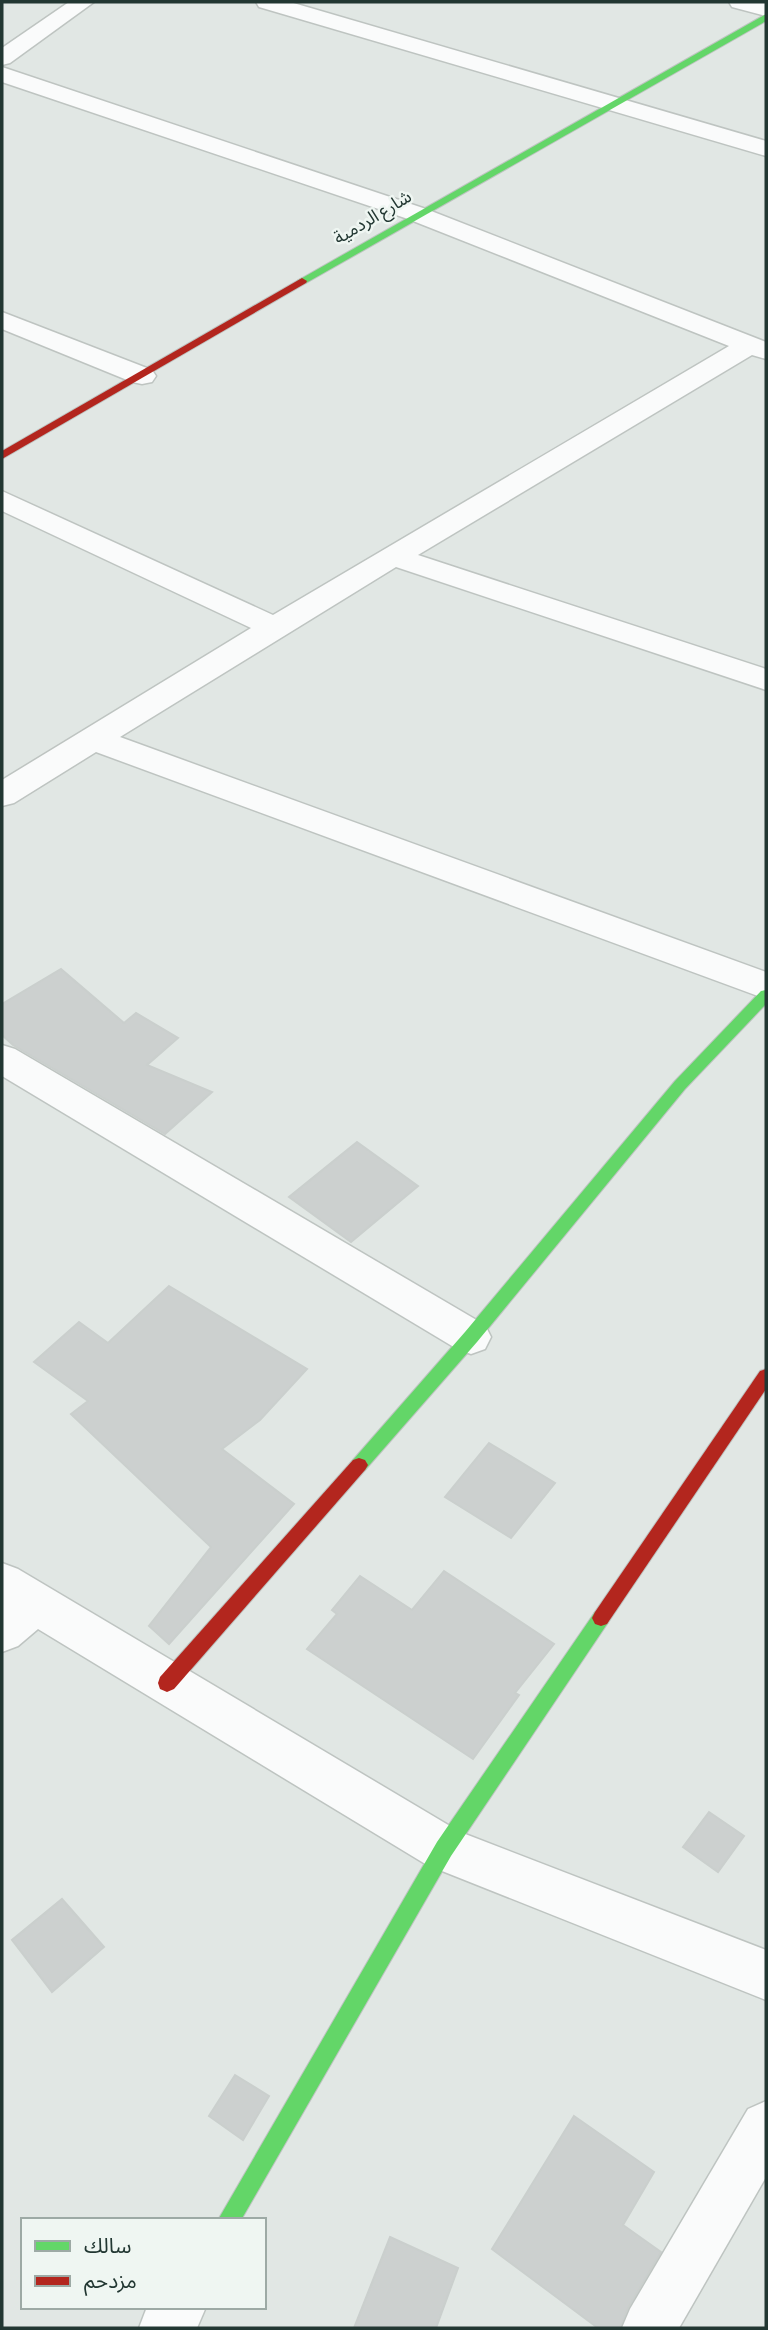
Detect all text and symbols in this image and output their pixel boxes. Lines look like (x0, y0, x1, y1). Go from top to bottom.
street label: شارع الردمية (331, 188, 417, 252)
legend (21, 2218, 266, 2309)
text: سالك (84, 2236, 131, 2257)
text: مزدحم (84, 2271, 137, 2296)

